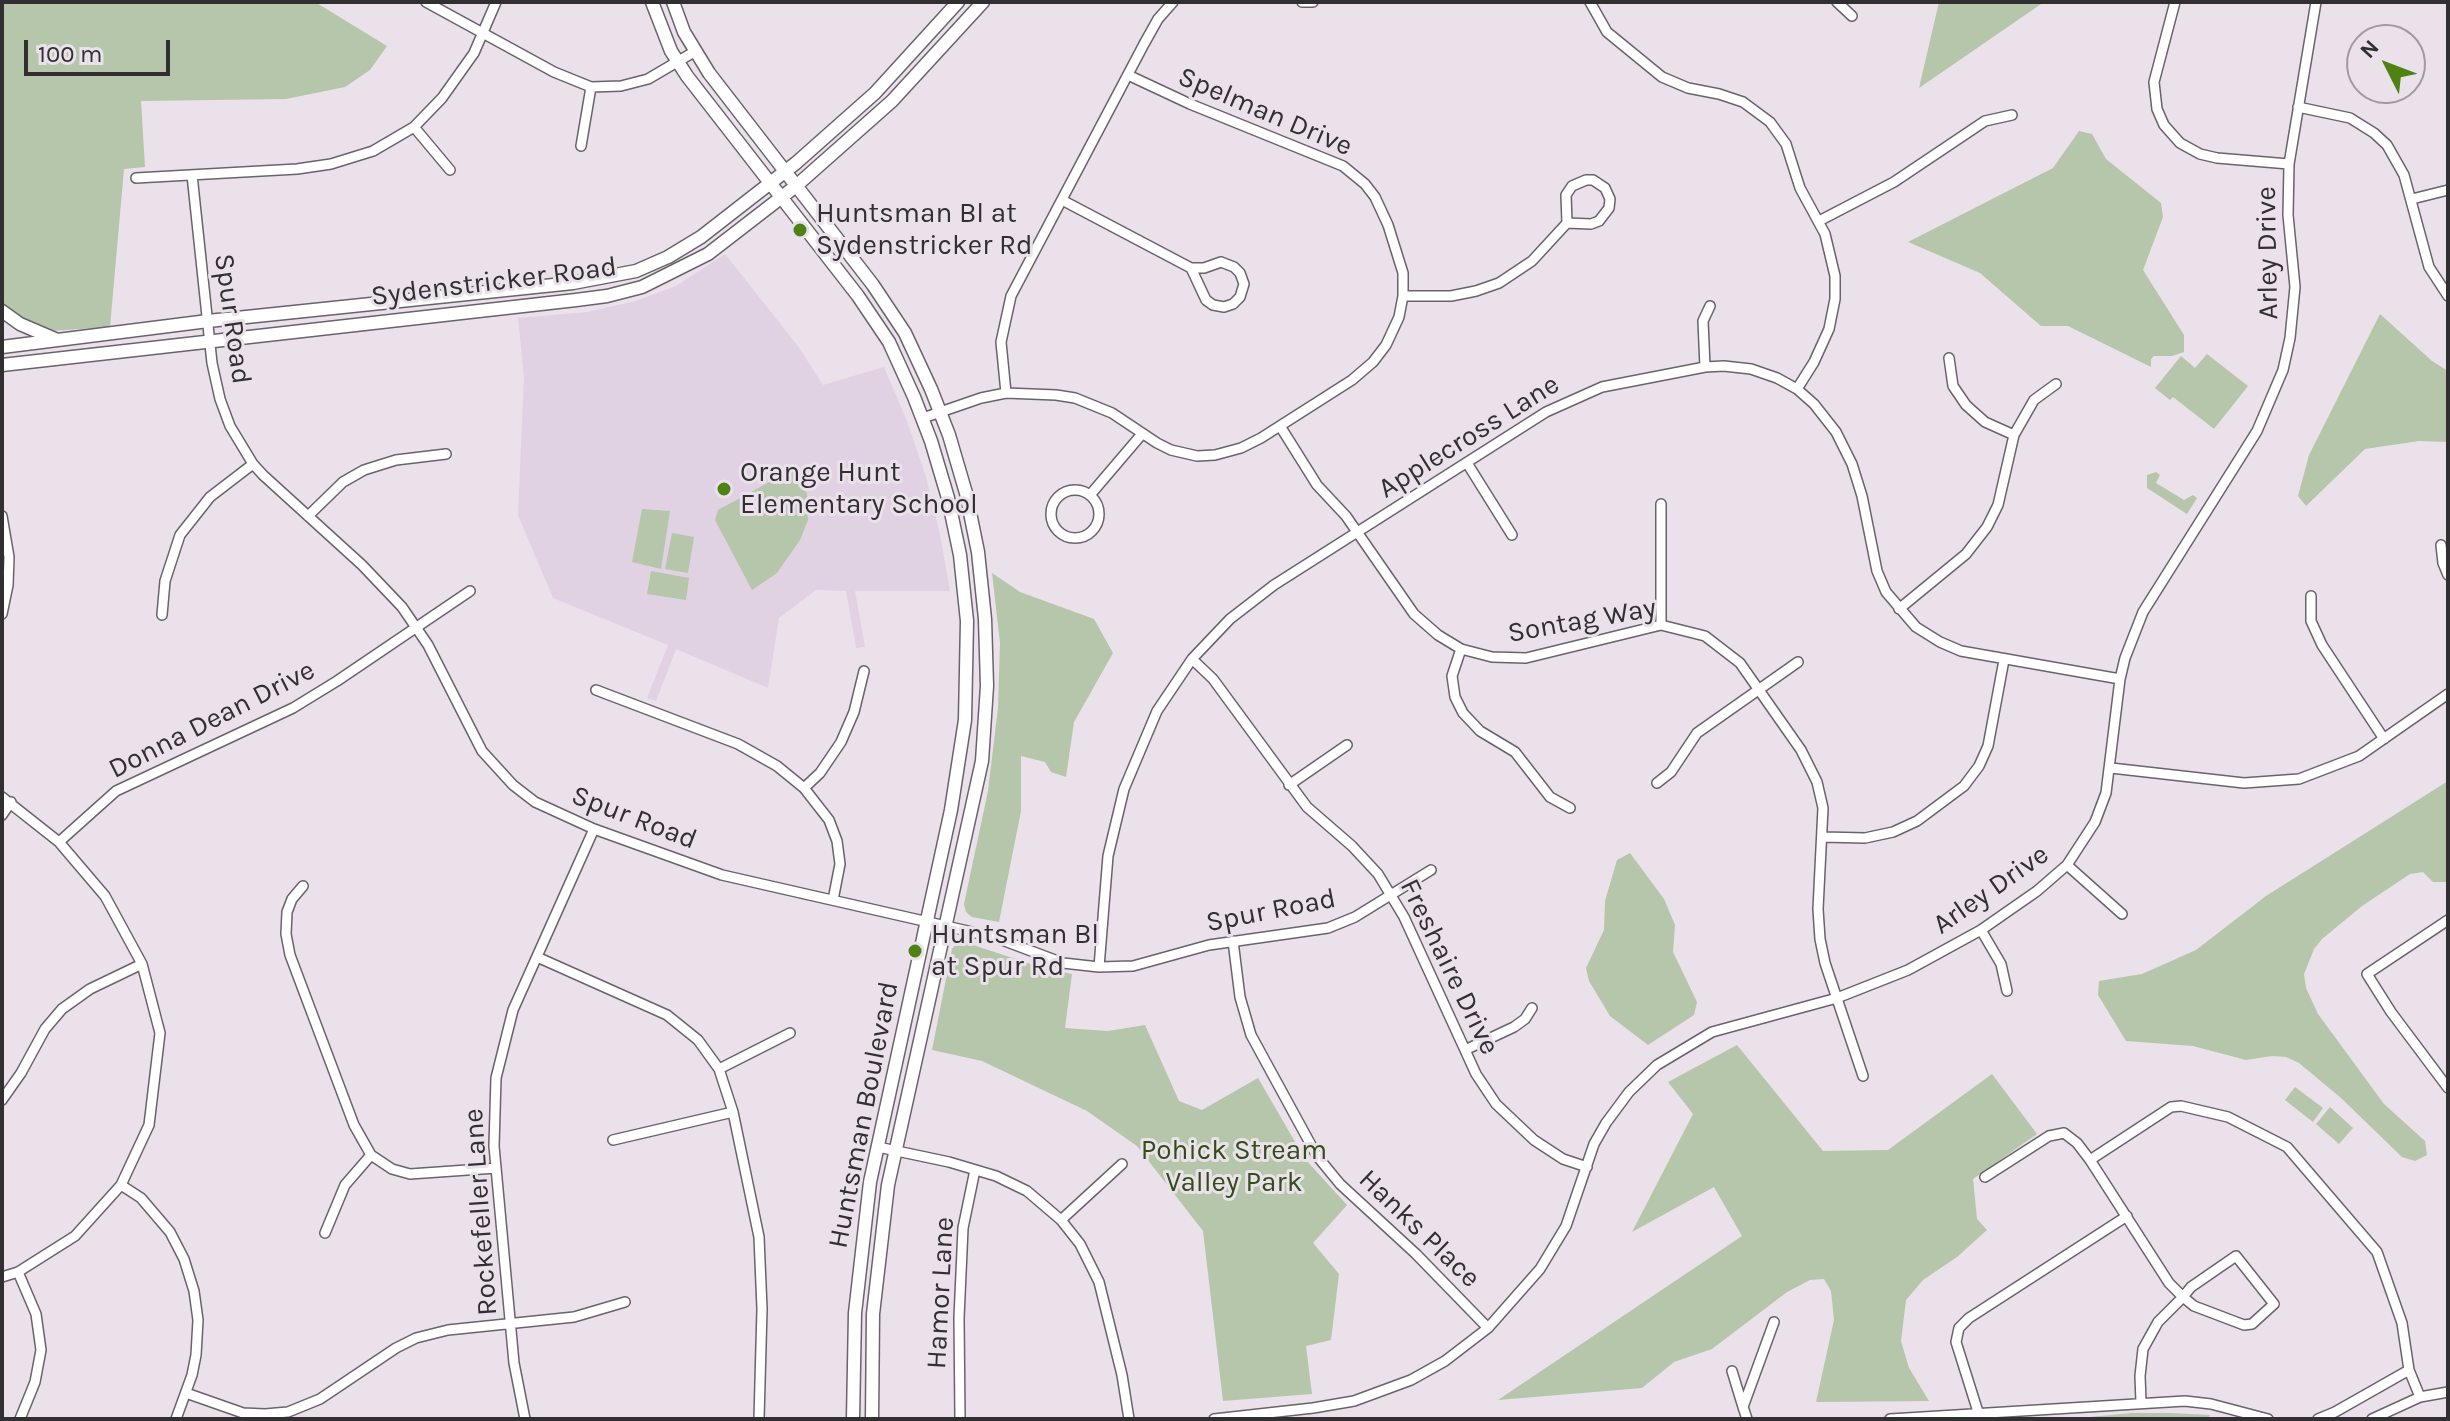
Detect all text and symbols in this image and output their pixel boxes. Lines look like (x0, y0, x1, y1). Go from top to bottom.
scale bar (28, 24, 174, 74)
north arrow (2346, 24, 2426, 104)
text: N (2355, 35, 2385, 64)
text: 100 m (38, 40, 103, 68)
street label: Spelman Drive (1173, 60, 1357, 164)
street label: Arley Drive (2250, 186, 2286, 320)
place label: Huntsman Bl at Sydenstricker Rd (816, 197, 1033, 263)
marker: Huntsman Bl at Sydenstricker Rd (791, 221, 809, 239)
street label: Sydenstricker Road (369, 250, 619, 314)
street label: Spur Road (206, 252, 258, 386)
street label: Applecross Lane (1372, 368, 1566, 506)
place label: Orange Hunt Elementary School (740, 456, 978, 522)
marker: Orange Hunt Elementary School (715, 480, 733, 498)
street label: Sontag Way (1505, 591, 1659, 651)
street label: Donna Dean Drive (103, 654, 321, 786)
street label: Spur Road (567, 779, 701, 857)
street label: Arley Drive (1927, 838, 2055, 942)
street label: Freshaire Drive (1392, 874, 1506, 1060)
street label: Spur Road (1203, 882, 1339, 940)
place label: Huntsman Bl at Spur Rd (931, 918, 1099, 984)
marker: Huntsman Bl at Spur Rd (906, 942, 924, 960)
street label: Huntsman Boulevard (822, 979, 906, 1251)
street label: Rockefeller Lane (457, 1107, 505, 1317)
park label: Pohick Stream Valley Park (1141, 1134, 1327, 1200)
street label: Hanks Place (1351, 1163, 1487, 1295)
street label: Hamor Lane (920, 1216, 962, 1370)

